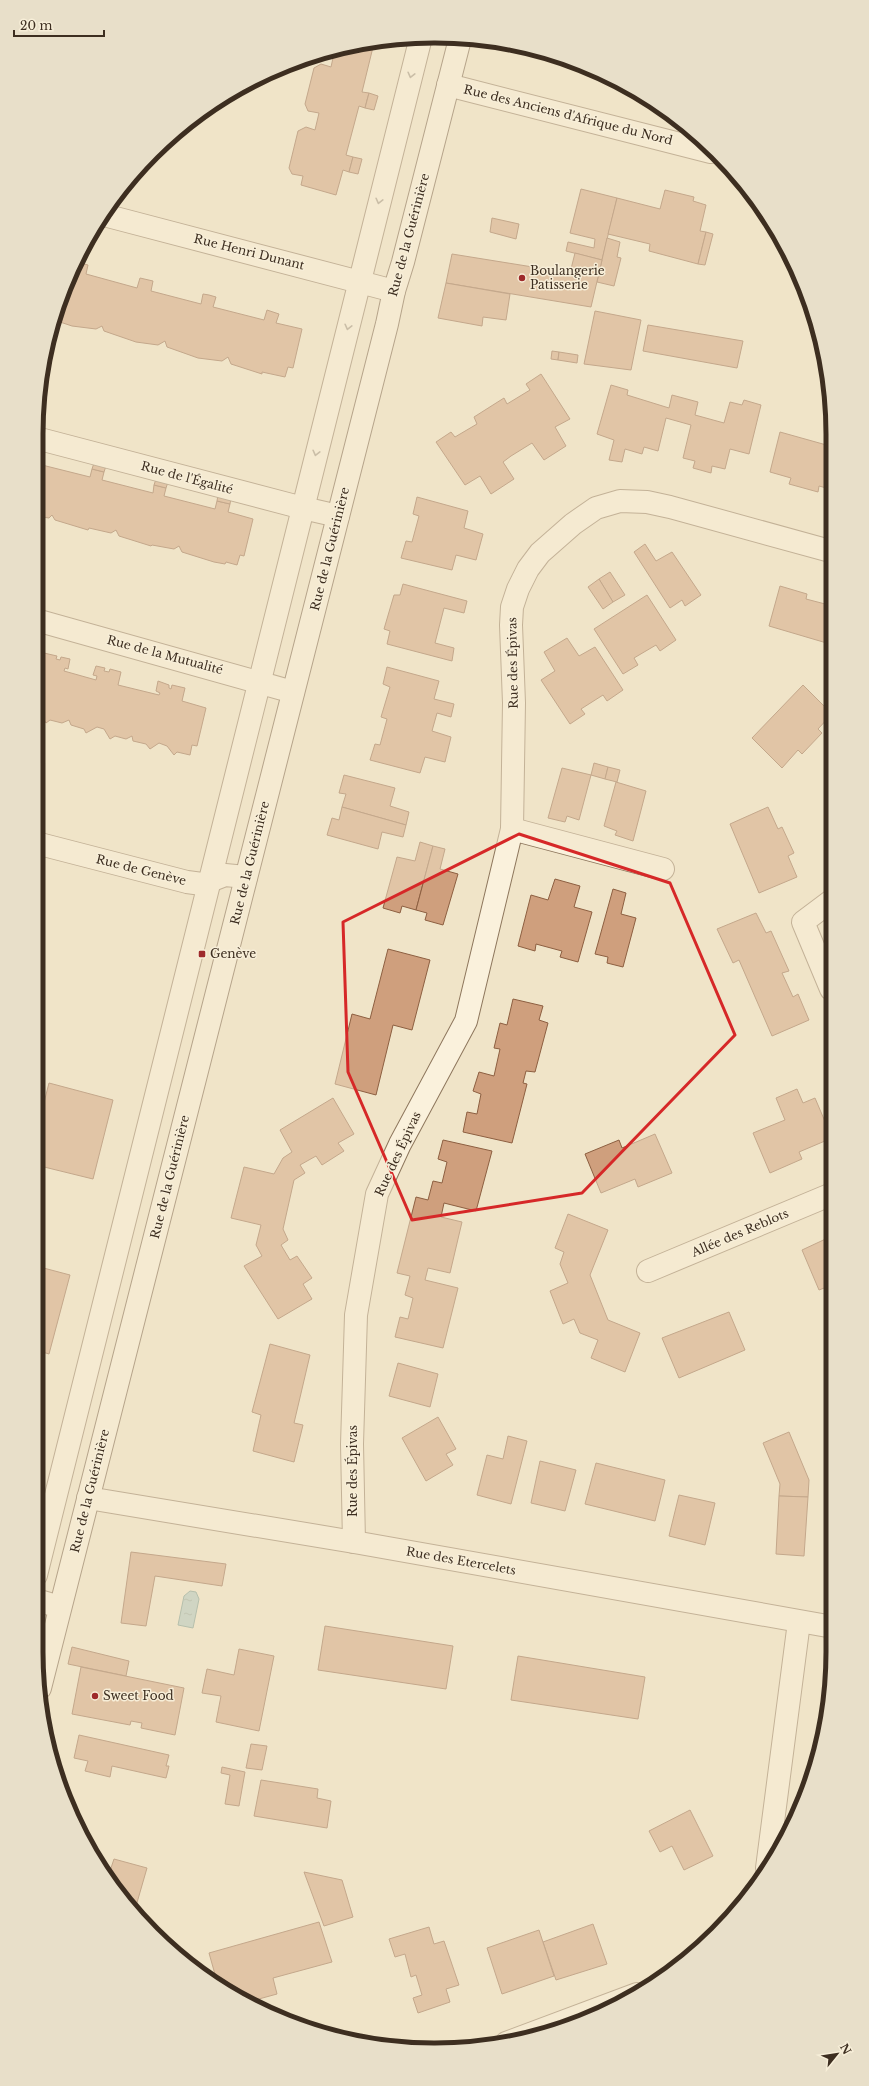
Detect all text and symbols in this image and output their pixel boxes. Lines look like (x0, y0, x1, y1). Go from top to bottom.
scale bar (14, 12, 104, 38)
text: 20 m (20, 18, 52, 33)
one-way arrow (407, 71, 416, 78)
street label: Rue des Anciens d'Afrique du Nord (462, 81, 674, 148)
street label: Rue de la Guérinière (385, 171, 432, 298)
one-way arrow (376, 198, 384, 204)
street label: Rue Henri Dunant (192, 231, 306, 273)
place label: Boulangerie Patisserie (530, 263, 605, 292)
marker: Boulangerie Patisserie (517, 273, 527, 283)
one-way arrow (344, 324, 353, 331)
one-way arrow (313, 450, 321, 457)
street label: Rue de l'Égalité (139, 457, 235, 497)
street label: Rue de la Guérinière (307, 485, 352, 612)
street label: Rue des Épivas (503, 617, 521, 709)
street label: Rue de la Mutualité (105, 632, 225, 677)
street label: Rue de la Guérinière (227, 799, 272, 926)
street label: Rue de Genève (94, 851, 188, 888)
place label: Genève (210, 946, 256, 961)
marker: Genève (197, 949, 207, 959)
street label: Rue des Épivas (370, 1109, 424, 1199)
street label: Rue de la Guérinière (147, 1113, 192, 1240)
street label: Allée des Reblots (688, 1205, 791, 1260)
street label: Rue des Épivas (344, 1425, 360, 1517)
street label: Rue de la Guérinière (67, 1427, 112, 1554)
street label: Rue des Etercelets (405, 1543, 517, 1578)
place label: Sweet Food (103, 1688, 174, 1703)
marker: Sweet Food (90, 1691, 100, 1701)
north arrow (817, 2034, 857, 2074)
text: N (837, 2041, 855, 2058)

